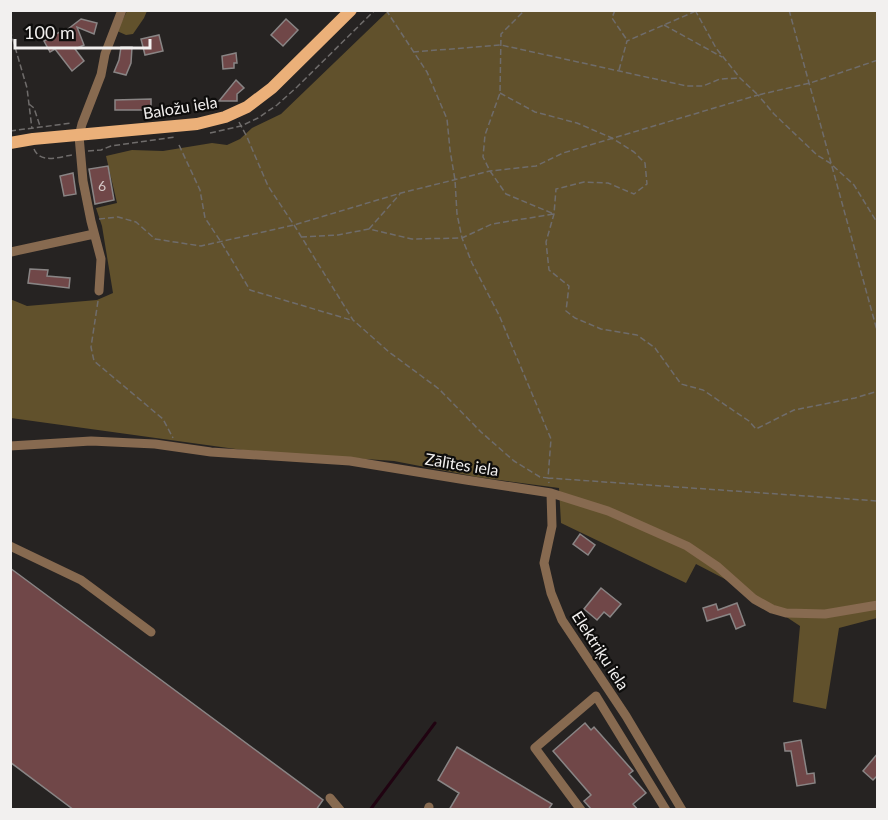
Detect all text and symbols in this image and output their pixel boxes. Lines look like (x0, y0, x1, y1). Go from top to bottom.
scale bar (15, 12, 150, 50)
text: 100 m (24, 21, 75, 43)
street label: Baložu iela (141, 92, 219, 122)
house number: 6 (98, 177, 106, 194)
street label: Zālītes iela (424, 449, 500, 479)
street label: Elektriķu iela (568, 607, 634, 693)

